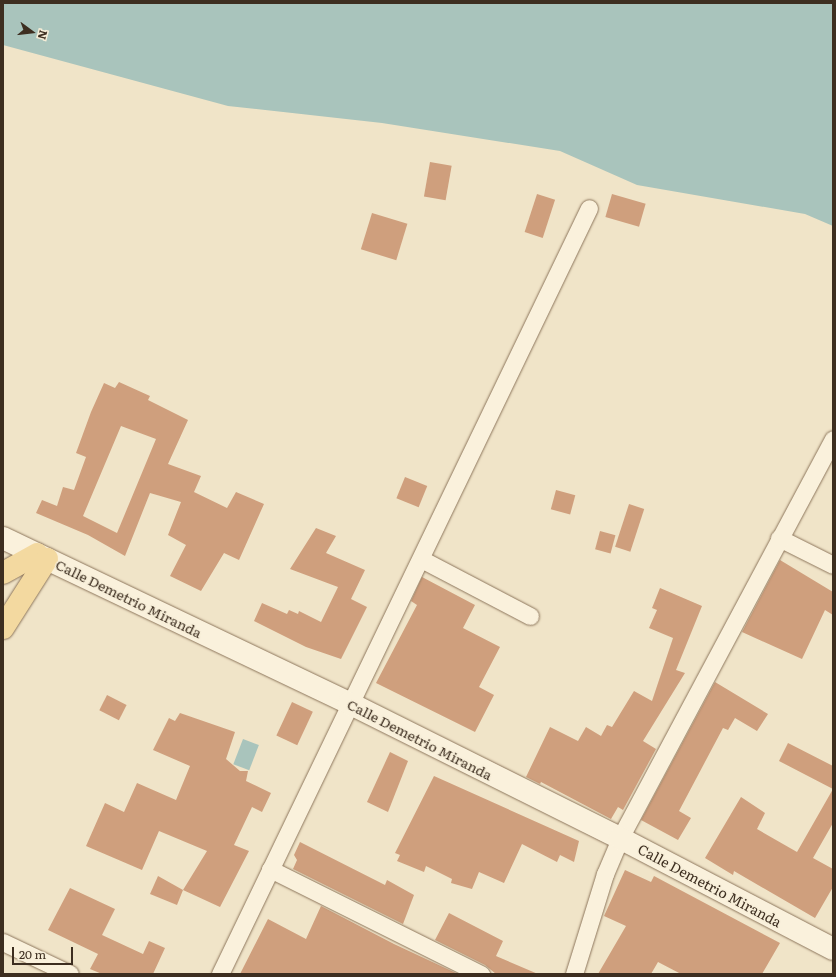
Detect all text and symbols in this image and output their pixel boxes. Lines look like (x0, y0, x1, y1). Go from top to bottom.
north arrow (12, 12, 52, 52)
text: N (35, 29, 53, 42)
street label: Calle Demetrio Miranda (53, 555, 205, 641)
street label: Calle Demetrio Miranda (345, 695, 495, 783)
street label: Calle Demetrio Miranda (635, 840, 785, 930)
scale bar (14, 939, 75, 965)
text: 20 m (19, 945, 46, 963)

